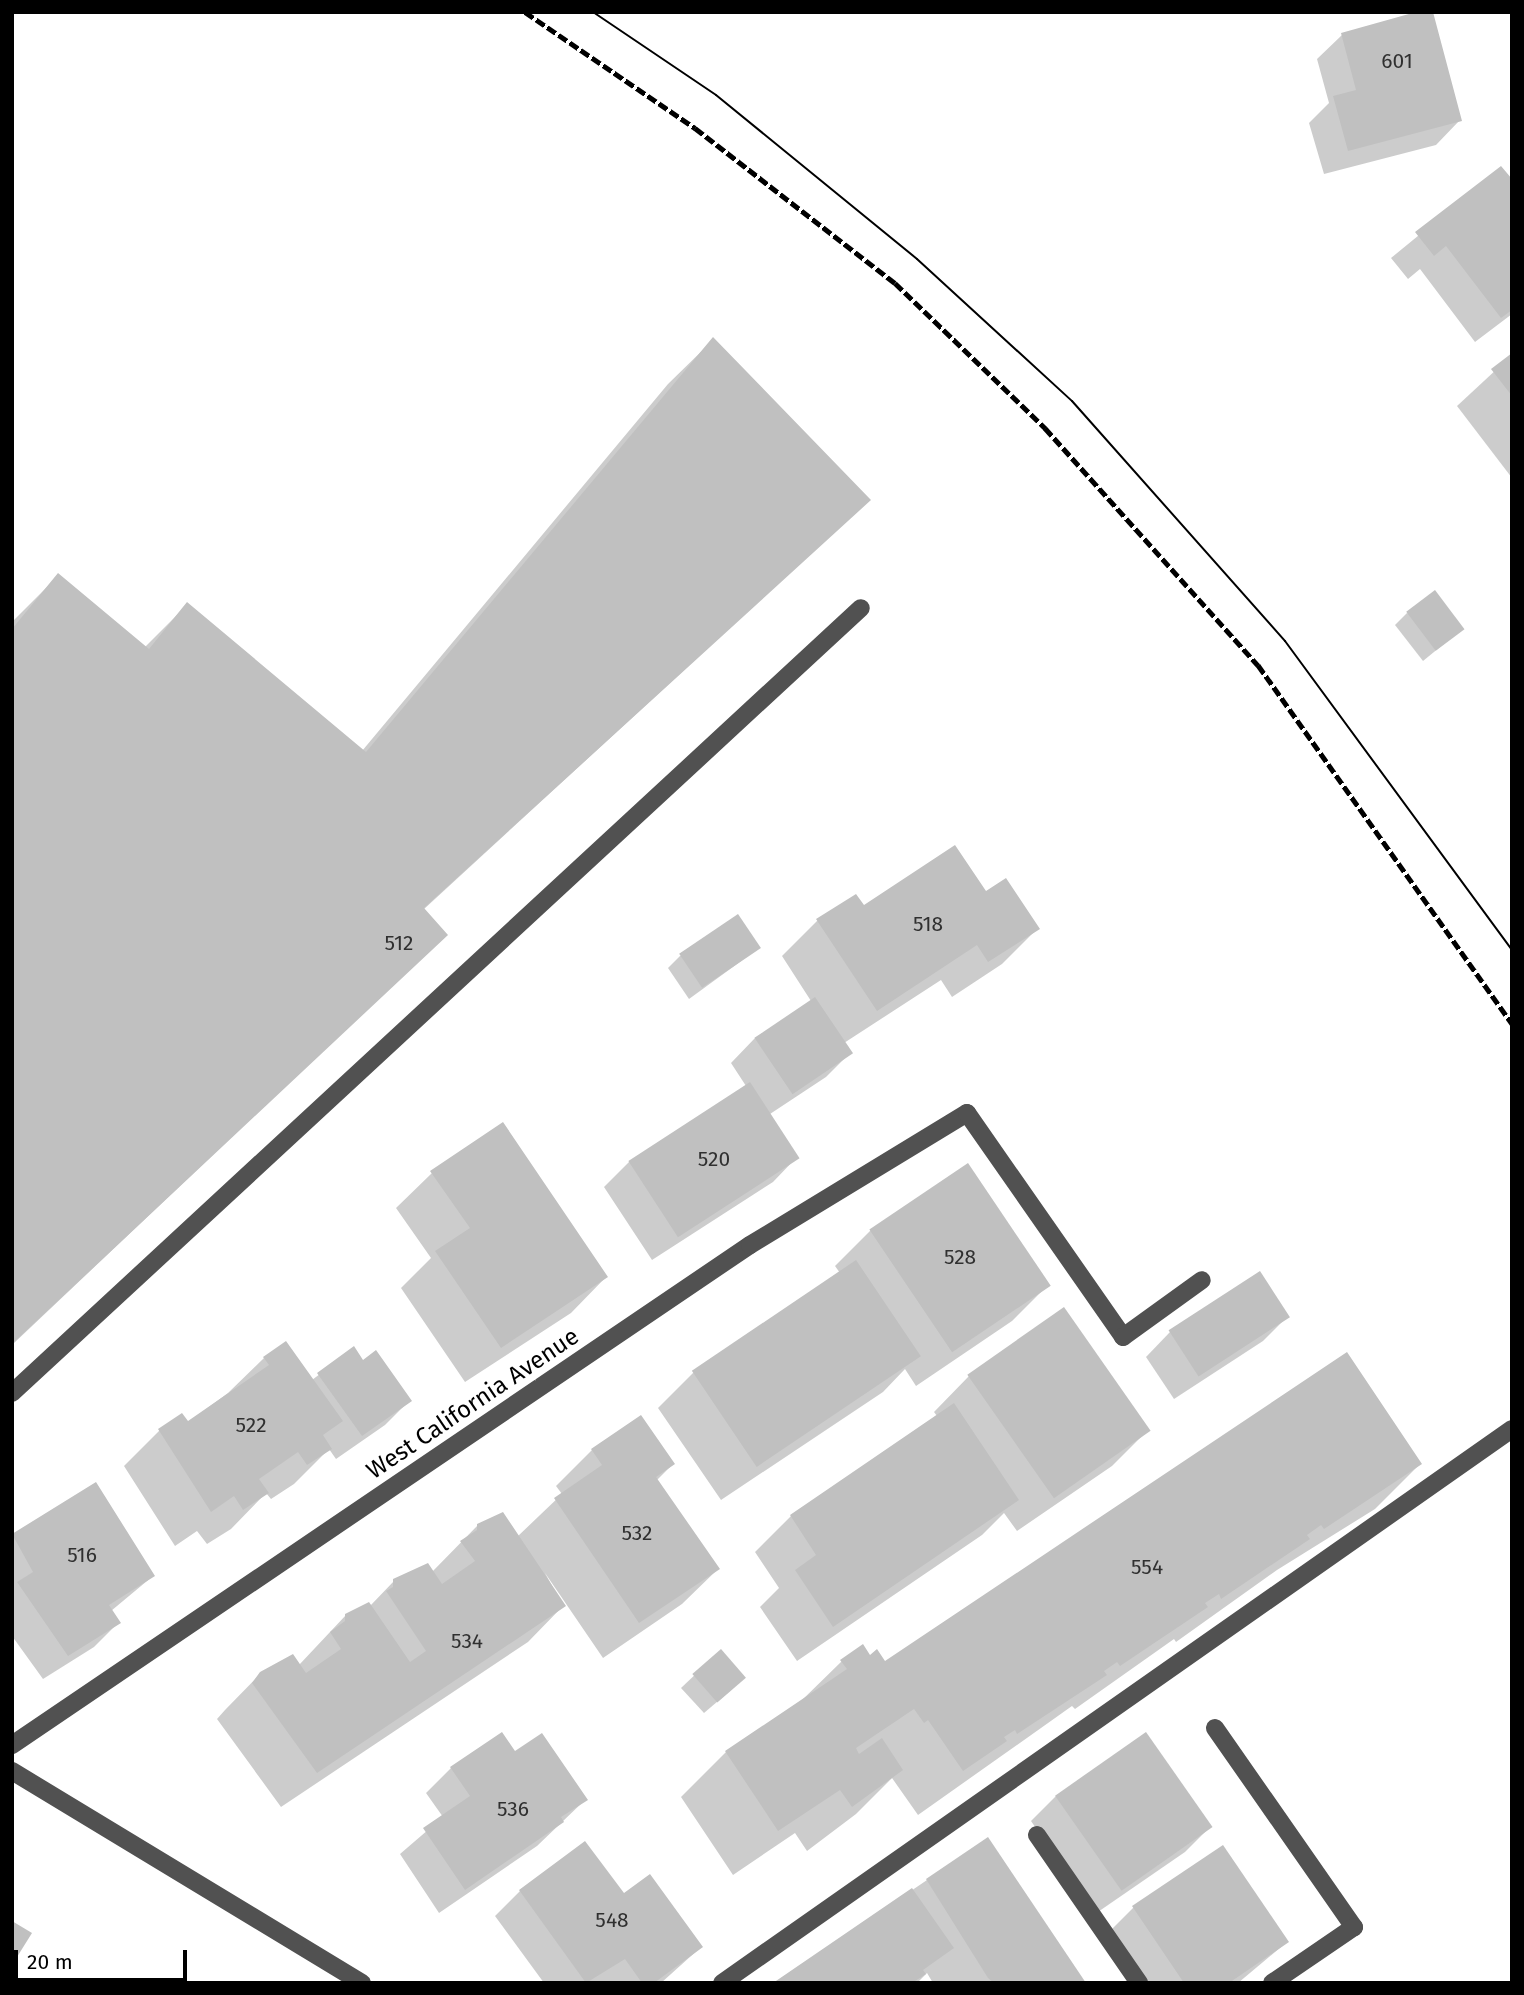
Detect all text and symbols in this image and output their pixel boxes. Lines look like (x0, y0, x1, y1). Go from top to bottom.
house number: 601 (1381, 48, 1413, 74)
house number: 518 (913, 911, 943, 937)
house number: 512 (385, 930, 413, 956)
house number: 520 (698, 1146, 730, 1172)
house number: 528 (944, 1244, 976, 1270)
street label: West California Avenue (361, 1322, 585, 1486)
house number: 522 (235, 1412, 267, 1438)
house number: 532 (621, 1520, 653, 1546)
house number: 516 (67, 1542, 97, 1568)
house number: 554 (1131, 1554, 1163, 1580)
house number: 534 (451, 1628, 483, 1654)
house number: 536 (497, 1796, 529, 1822)
house number: 548 (595, 1907, 629, 1933)
scale bar (18, 1936, 191, 1980)
text: 20 m (27, 1949, 73, 1975)

